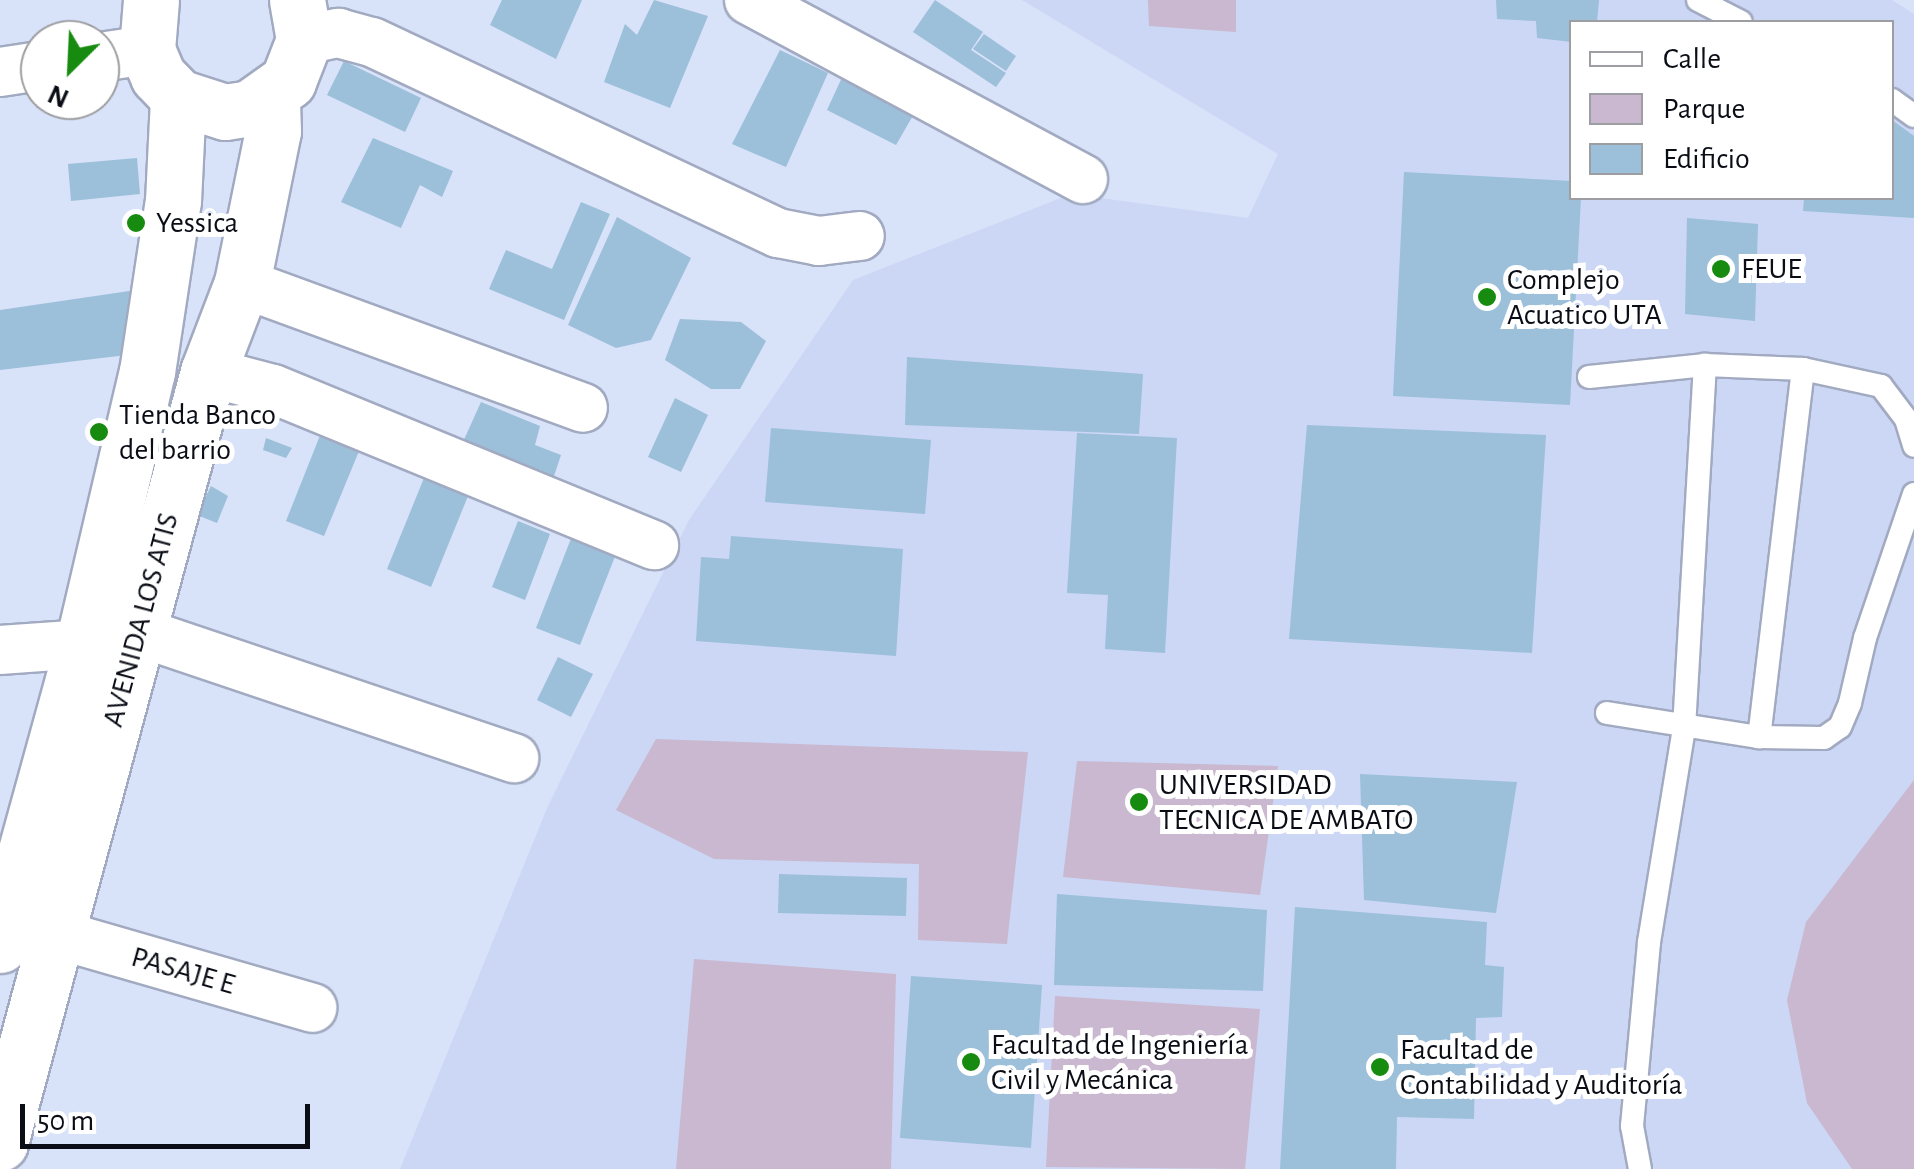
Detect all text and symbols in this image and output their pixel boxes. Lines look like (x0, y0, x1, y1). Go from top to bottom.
north arrow (20, 20, 120, 120)
legend (1569, 20, 1894, 200)
text: Calle (1663, 44, 1721, 74)
text: N (44, 79, 73, 112)
text: Parque (1663, 94, 1745, 124)
text: Edificio (1663, 144, 1750, 174)
place label: Yessica (156, 205, 238, 241)
marker: Yessica (125, 212, 147, 234)
place label: FEUE (1741, 251, 1802, 287)
marker: FEUE (1710, 258, 1732, 280)
place label: Complejo Acuatico UTA (1507, 262, 1662, 332)
marker: Complejo Acuatico UTA (1476, 286, 1498, 308)
place label: Tienda Banco del barrio (119, 397, 276, 468)
marker: Tienda Banco del barrio (88, 421, 110, 443)
street label: AVENIDA LOS ATIS (95, 509, 187, 731)
place label: UNIVERSIDAD TECNICA DE AMBATO (1159, 767, 1413, 838)
marker: UNIVERSIDAD TECNICA DE AMBATO (1128, 791, 1150, 813)
street label: PASAJE E (127, 939, 239, 1003)
place label: Facultad de Ingeniería Civil y Mecánica (991, 1027, 1248, 1098)
place label: Facultad de Contabilidad y Auditoría (1400, 1032, 1683, 1102)
marker: Facultad de Ingeniería Civil y Mecánica (960, 1051, 982, 1073)
marker: Facultad de Contabilidad y Auditoría (1369, 1056, 1391, 1078)
scale bar (25, 1084, 315, 1146)
text: 50 m (37, 1106, 94, 1136)

